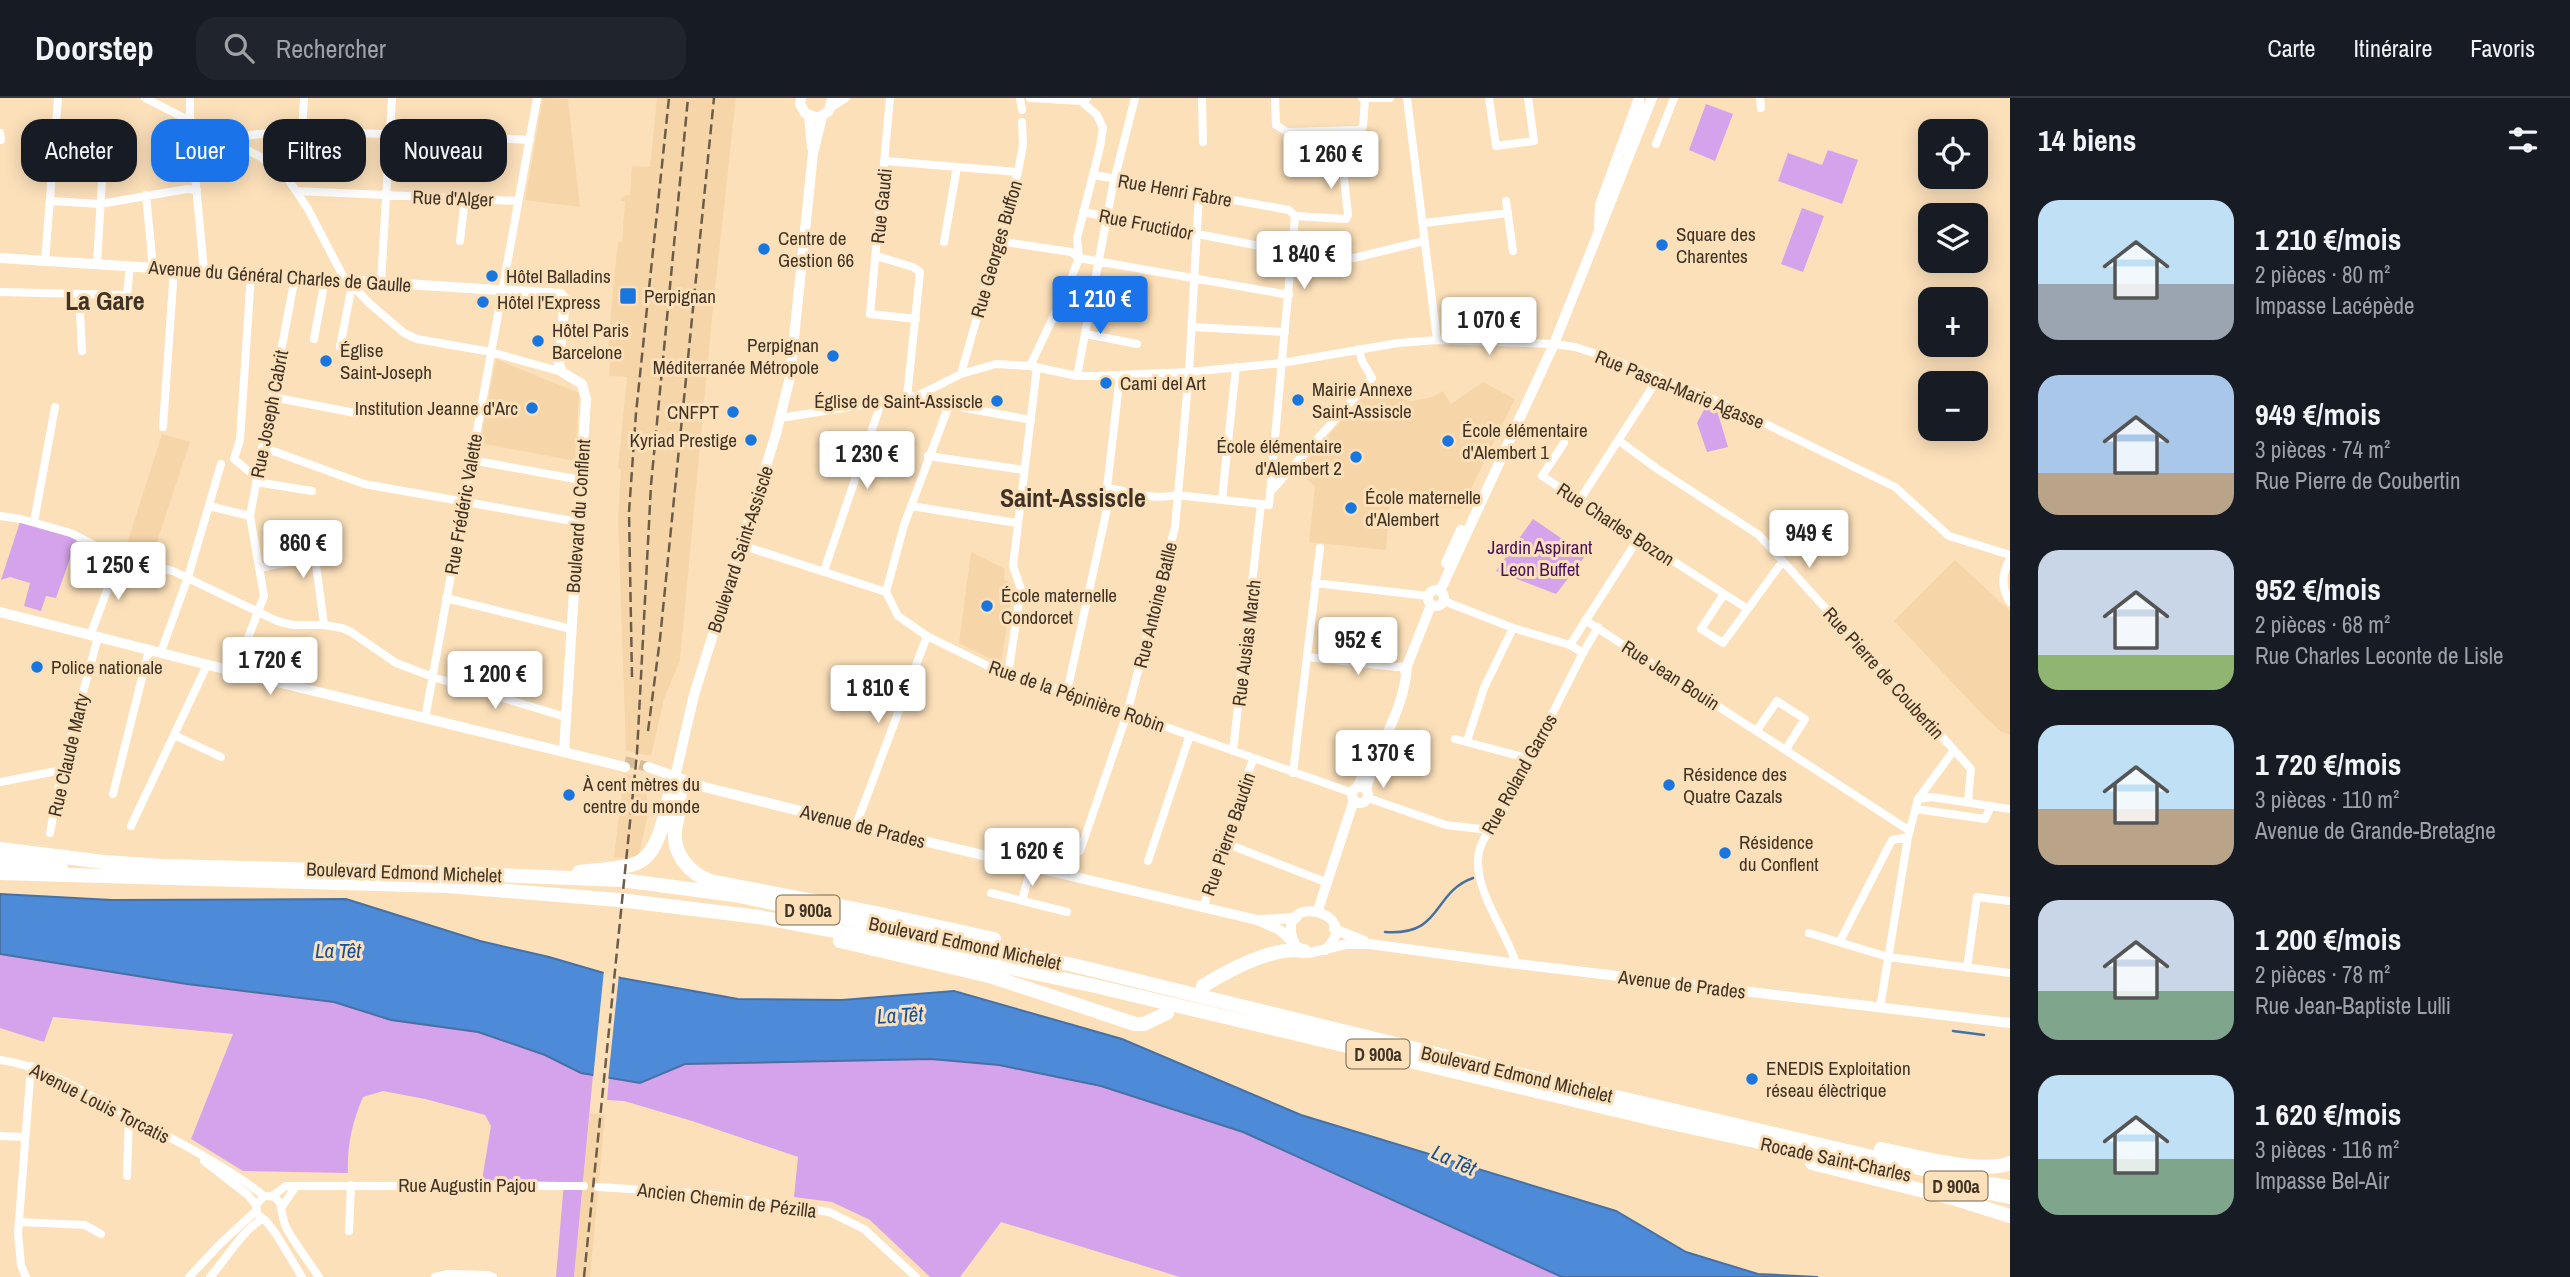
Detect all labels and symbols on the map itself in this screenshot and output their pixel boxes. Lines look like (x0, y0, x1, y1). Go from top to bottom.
pin: 1 260 € (1266, 132, 1396, 191)
street label: Rue Gaudi (864, 167, 898, 245)
street label: Rue Henri Fabre (1116, 167, 1234, 213)
street label: Rue Georges Buffon (964, 177, 1028, 321)
street label: Rue d'Alger (412, 184, 495, 212)
street label: Rue Fructidor (1097, 202, 1196, 246)
place label: Square des Charentes (1676, 221, 1756, 269)
place label: Centre de Gestion 66 (778, 225, 854, 273)
pin: 1 840 € (1239, 232, 1369, 291)
marker: Square des Charentes (1654, 237, 1670, 253)
marker: Centre de Gestion 66 (756, 241, 772, 257)
street label: Avenue du Général Charles de Gaulle (147, 254, 412, 298)
place label: Hôtel Balladins (506, 263, 611, 289)
marker: Hôtel Balladins (484, 268, 500, 284)
pin: 1 210 € (1035, 276, 1165, 336)
district label: La Gare (65, 283, 145, 318)
place label: Perpignan (644, 283, 716, 309)
marker: Perpignan (618, 286, 638, 306)
place label: Hôtel l'Express (497, 289, 601, 315)
marker: Hôtel l'Express (475, 294, 491, 310)
pin: 1 070 € (1424, 298, 1554, 357)
place label: Hôtel Paris Barcelone (552, 317, 629, 365)
place label: Perpignan Méditerranée Métropole (653, 332, 819, 380)
marker: Hôtel Paris Barcelone (530, 333, 546, 349)
place label: Église Saint-Joseph (340, 337, 432, 385)
street label: Rue Pascal-Marie Agasse (1592, 343, 1768, 435)
street label: Rue Joseph Cabrit (244, 347, 294, 480)
marker: Perpignan Méditerranée Métropole (825, 348, 841, 364)
marker: Église Saint-Joseph (318, 353, 334, 369)
place label: Cami del Art (1120, 370, 1206, 396)
marker: Cami del Art (1098, 375, 1114, 391)
place label: Mairie Annexe Saint-Assiscle (1312, 376, 1412, 424)
place label: Église de Saint-Assiscle (814, 388, 983, 414)
marker: Mairie Annexe Saint-Assiscle (1290, 392, 1306, 408)
marker: Église de Saint-Assiscle (989, 393, 1005, 409)
place label: Institution Jeanne d'Arc (355, 395, 518, 421)
place label: CNFPT (667, 399, 719, 425)
marker: Institution Jeanne d'Arc (524, 400, 540, 416)
marker: CNFPT (725, 404, 741, 420)
place label: École élémentaire d'Alembert 1 (1462, 417, 1588, 465)
place label: Kyriad Prestige (630, 427, 737, 453)
street label: Rue Frédéric Valette (438, 432, 488, 576)
marker: Kyriad Prestige (743, 432, 759, 448)
pin: 1 230 € (802, 432, 932, 491)
place label: École élémentaire d'Alembert 2 (1216, 433, 1342, 481)
marker: École élémentaire d'Alembert 1 (1440, 433, 1456, 449)
street label: Boulevard du Conflent (560, 438, 596, 594)
marker: École élémentaire d'Alembert 2 (1348, 449, 1364, 465)
street label: Boulevard Saint-Assiscle (701, 462, 779, 636)
street label: Rue Charles Bozon (1552, 476, 1680, 572)
district label: Saint-Assiscle (1000, 480, 1146, 515)
place label: École maternelle d'Alembert (1365, 484, 1481, 532)
marker: École maternelle d'Alembert (1343, 500, 1359, 516)
pin: 949 € (1760, 510, 1858, 570)
pin: 860 € (254, 520, 352, 580)
park label: Jardin Aspirant Leon Buffet (1488, 534, 1593, 582)
street label: Rue Antoine Batlle (1127, 539, 1183, 671)
pin: 1 250 € (53, 542, 183, 602)
street label: Rue Ausias March (1225, 578, 1267, 708)
place label: École maternelle Condorcet (1001, 582, 1117, 630)
marker: École maternelle Condorcet (979, 598, 995, 614)
street label: Rue Pierre de Coubertin (1818, 601, 1950, 745)
pin: 952 € (1309, 618, 1407, 677)
street label: Rue Jean Bouin (1617, 634, 1725, 716)
pin: 1 720 € (205, 638, 335, 697)
pin: 1 200 € (430, 652, 560, 711)
place label: Police nationale (51, 654, 163, 680)
street label: Rue de la Pépinière Robin (986, 654, 1168, 738)
marker: Police nationale (29, 659, 45, 675)
pin: 1 810 € (813, 666, 943, 725)
street label: Rue Claude Marty (41, 691, 95, 819)
street label: Rue Roland Garros (1475, 709, 1563, 839)
pin: 1 370 € (1318, 730, 1448, 790)
place label: Résidence des Quatre Cazals (1683, 761, 1787, 809)
street label: Rue Pierre Baudin (1195, 769, 1261, 899)
place label: À cent mètres du centre du monde (582, 771, 700, 819)
marker: Résidence des Quatre Cazals (1661, 777, 1677, 793)
marker: À cent mètres du centre du monde (561, 787, 577, 803)
street label: Avenue de Prades (797, 798, 928, 854)
pin: 1 620 € (967, 828, 1097, 888)
place label: Résidence du Conflent (1739, 829, 1819, 877)
marker: Résidence du Conflent (1717, 845, 1733, 861)
street label: Boulevard Edmond Michelet (306, 856, 503, 888)
road number: D 900a (776, 896, 840, 924)
street label: Boulevard Edmond Michelet (867, 910, 1064, 976)
water label: La Têt (315, 936, 362, 965)
street label: Avenue de Prades (1616, 963, 1747, 1005)
water label: La Têt (876, 999, 925, 1031)
street label: Boulevard Edmond Michelet (1419, 1039, 1616, 1109)
road number: D 900a (1346, 1040, 1410, 1069)
place label: ENEDIS Exploitation réseau élèctrique (1766, 1055, 1911, 1103)
street label: Avenue Louis Torcatis (25, 1056, 175, 1150)
marker: ENEDIS Exploitation réseau élèctrique (1744, 1071, 1760, 1087)
street label: Rocade Saint-Charles (1758, 1130, 1914, 1188)
water label: La Têt (1427, 1137, 1482, 1183)
road number: D 900a (1924, 1171, 1988, 1200)
street label: Rue Augustin Pajou (398, 1172, 536, 1198)
street label: Ancien Chemin de Pézilla (635, 1176, 818, 1224)

